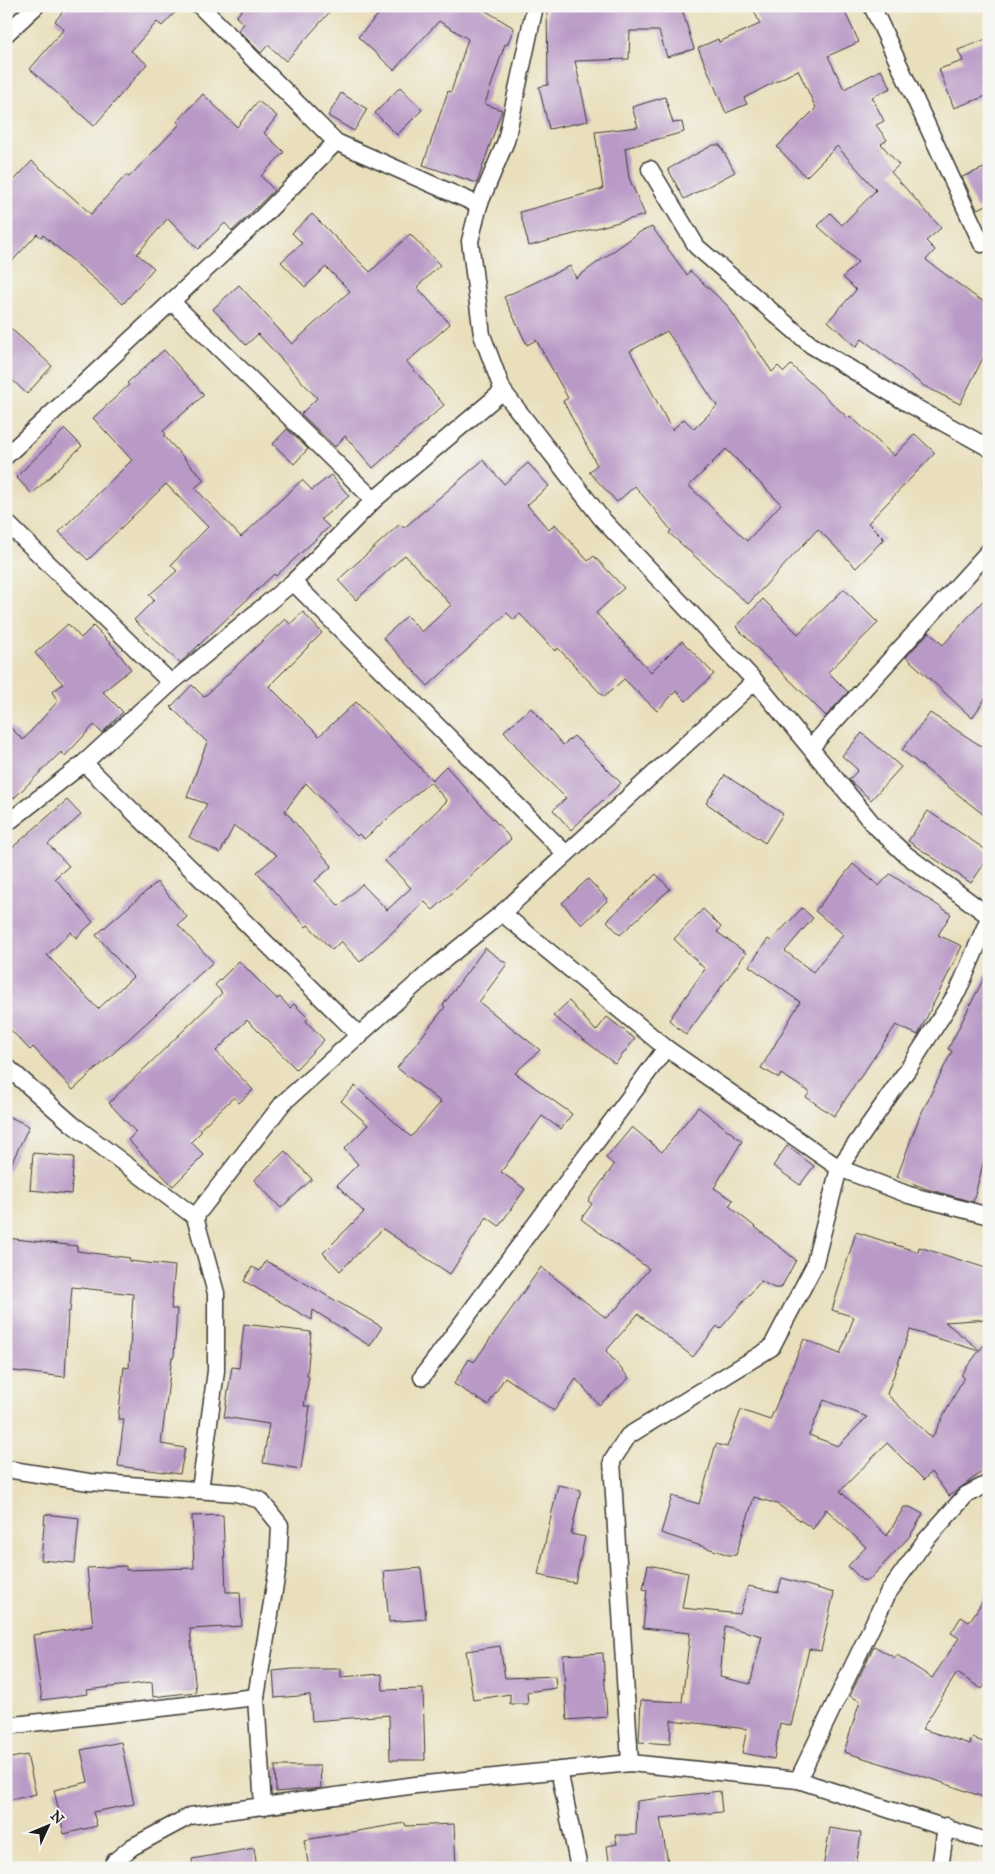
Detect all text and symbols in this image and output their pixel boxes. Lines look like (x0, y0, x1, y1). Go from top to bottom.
north arrow (22, 1802, 72, 1852)
text: N (47, 1807, 67, 1828)

